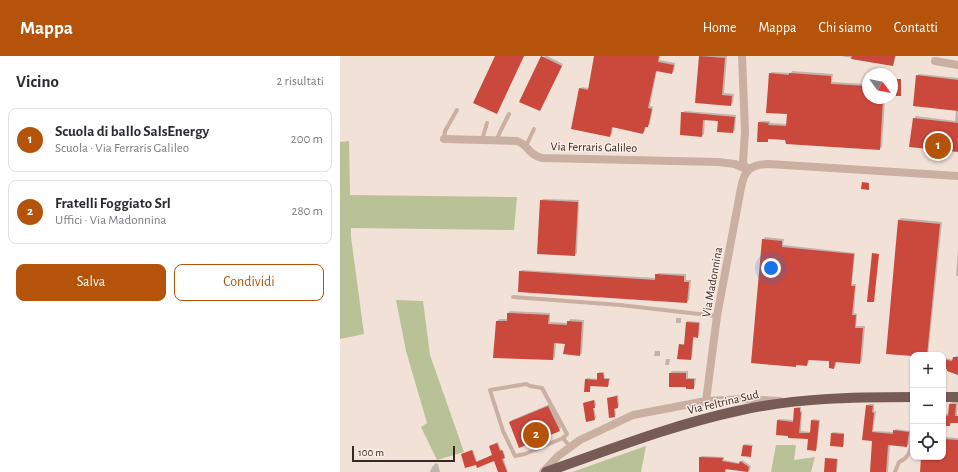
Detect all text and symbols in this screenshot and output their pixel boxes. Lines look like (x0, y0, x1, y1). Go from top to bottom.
text: Mappa (20, 19, 73, 38)
text: Home (703, 21, 736, 35)
text: Mappa (758, 21, 797, 35)
text: Chi siamo (819, 21, 872, 35)
text: Contatti (894, 21, 938, 35)
north arrow (862, 68, 898, 104)
text: Vicino (16, 73, 59, 90)
text: 2 risultati (276, 75, 324, 88)
text: Scuola di ballo SalsEnergy (55, 124, 209, 139)
pin: 1 (925, 131, 951, 161)
text: 1 (28, 133, 32, 146)
text: 200 m (291, 133, 323, 146)
street label: Via Ferraris Galileo (551, 140, 638, 154)
text: Scuola · Via Ferraris Galileo (55, 142, 189, 155)
text: Fratelli Foggiato Srl (55, 196, 171, 211)
text: 2 (27, 205, 33, 218)
text: 280 m (292, 205, 323, 218)
text: Uffici · Via Madonnina (55, 214, 167, 227)
street label: Via Madonnina (700, 246, 724, 318)
your location (761, 258, 781, 278)
button: Salva (16, 264, 166, 301)
button: Condividi (174, 264, 324, 301)
map controls (910, 352, 946, 460)
button: + (910, 352, 946, 388)
street label: Via Feltrina Sud (686, 388, 760, 416)
button: − (910, 388, 946, 424)
pin: 2 (523, 420, 549, 450)
button: locate (910, 424, 946, 460)
scale bar (352, 444, 455, 463)
text: 100 m (358, 447, 384, 458)

